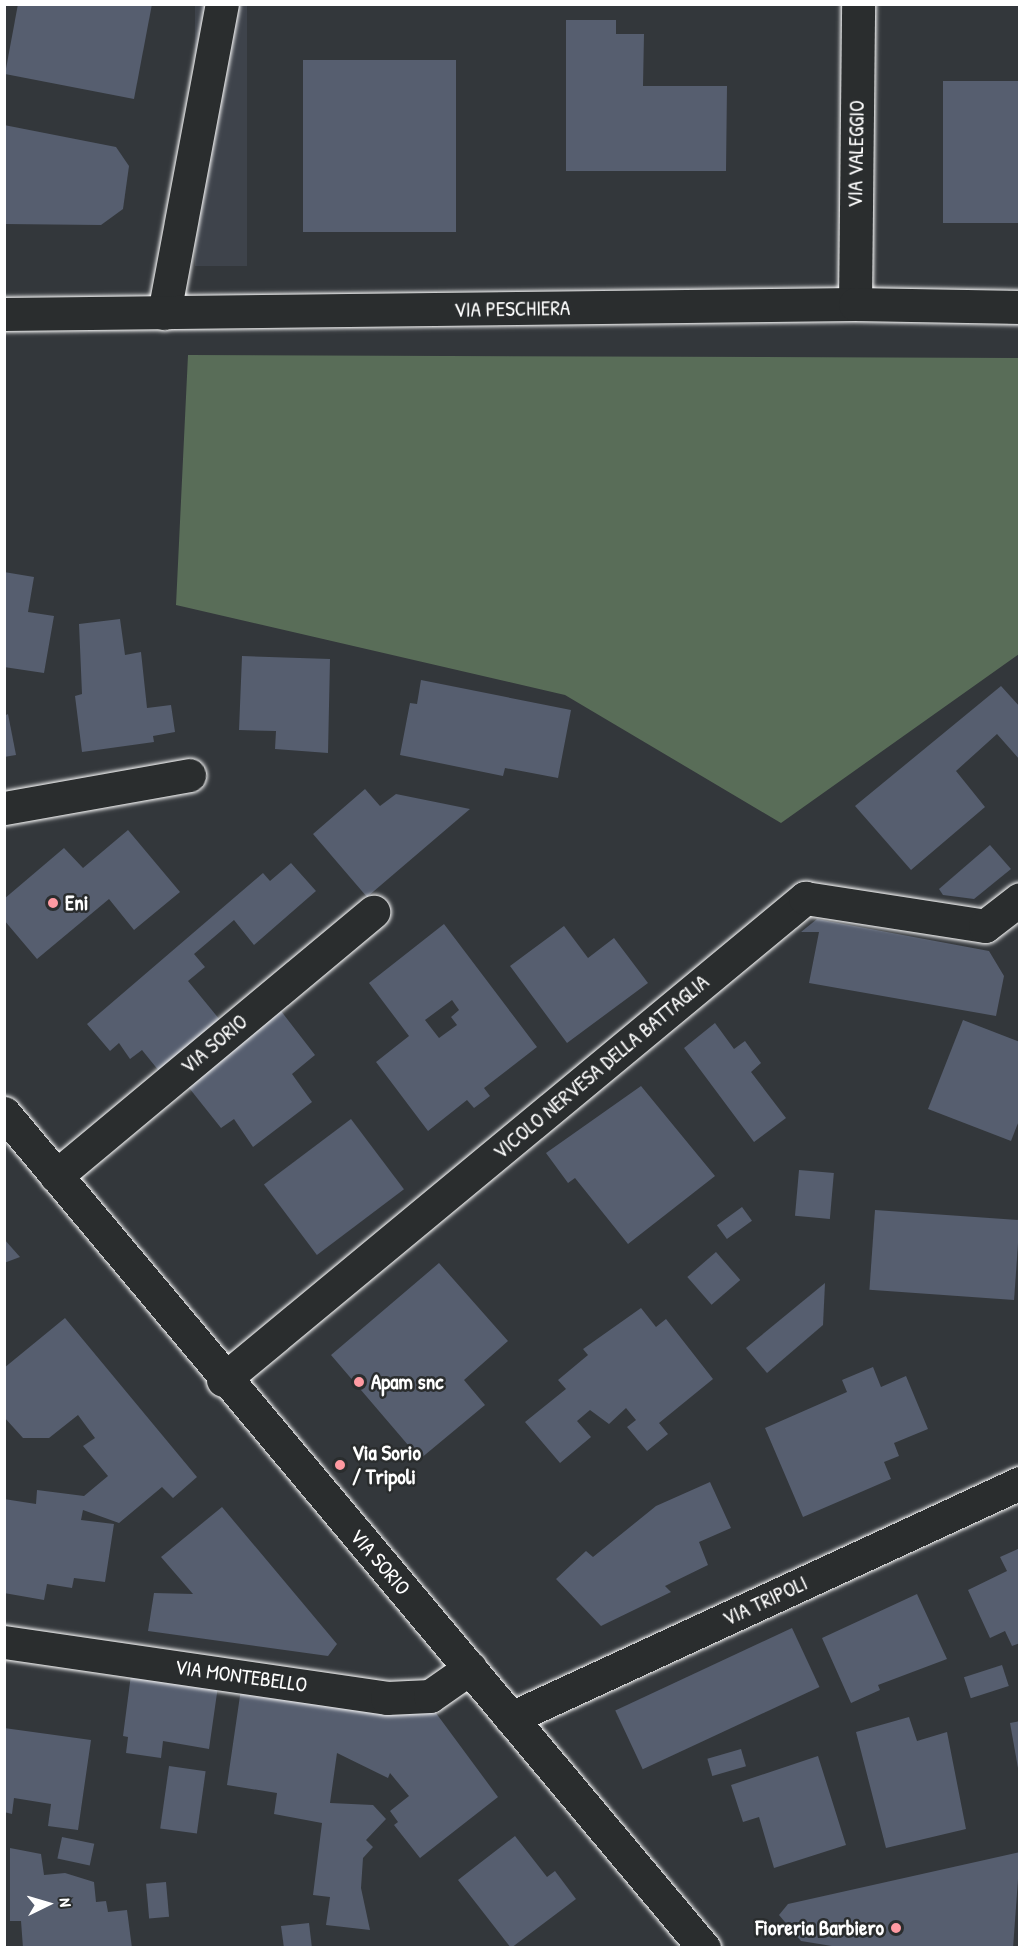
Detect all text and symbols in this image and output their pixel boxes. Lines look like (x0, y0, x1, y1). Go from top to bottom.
street label: VIA VALEGGIO (842, 100, 870, 208)
street label: VIA PESCHIERA (454, 295, 570, 323)
place label: Eni (65, 890, 88, 916)
marker: Eni (46, 896, 60, 910)
street label: VICOLO NERVESA DELLA BATTAGLIA (488, 969, 714, 1165)
street label: VIA SORIO (176, 1009, 252, 1079)
place label: Apam snc (371, 1369, 443, 1395)
marker: Apam snc (352, 1375, 366, 1389)
place label: Via Sorio / Tripoli (352, 1440, 421, 1490)
marker: Via Sorio / Tripoli (333, 1458, 347, 1472)
street label: VIA SORIO (344, 1524, 416, 1600)
street label: VIA TRIPOLI (719, 1570, 811, 1632)
street label: VIA MONTEBELLO (173, 1654, 309, 1698)
north arrow (18, 1874, 78, 1934)
text: N (55, 1897, 77, 1908)
place label: Fioreria Barbiero (755, 1915, 884, 1941)
marker: Fioreria Barbiero (889, 1921, 903, 1935)

